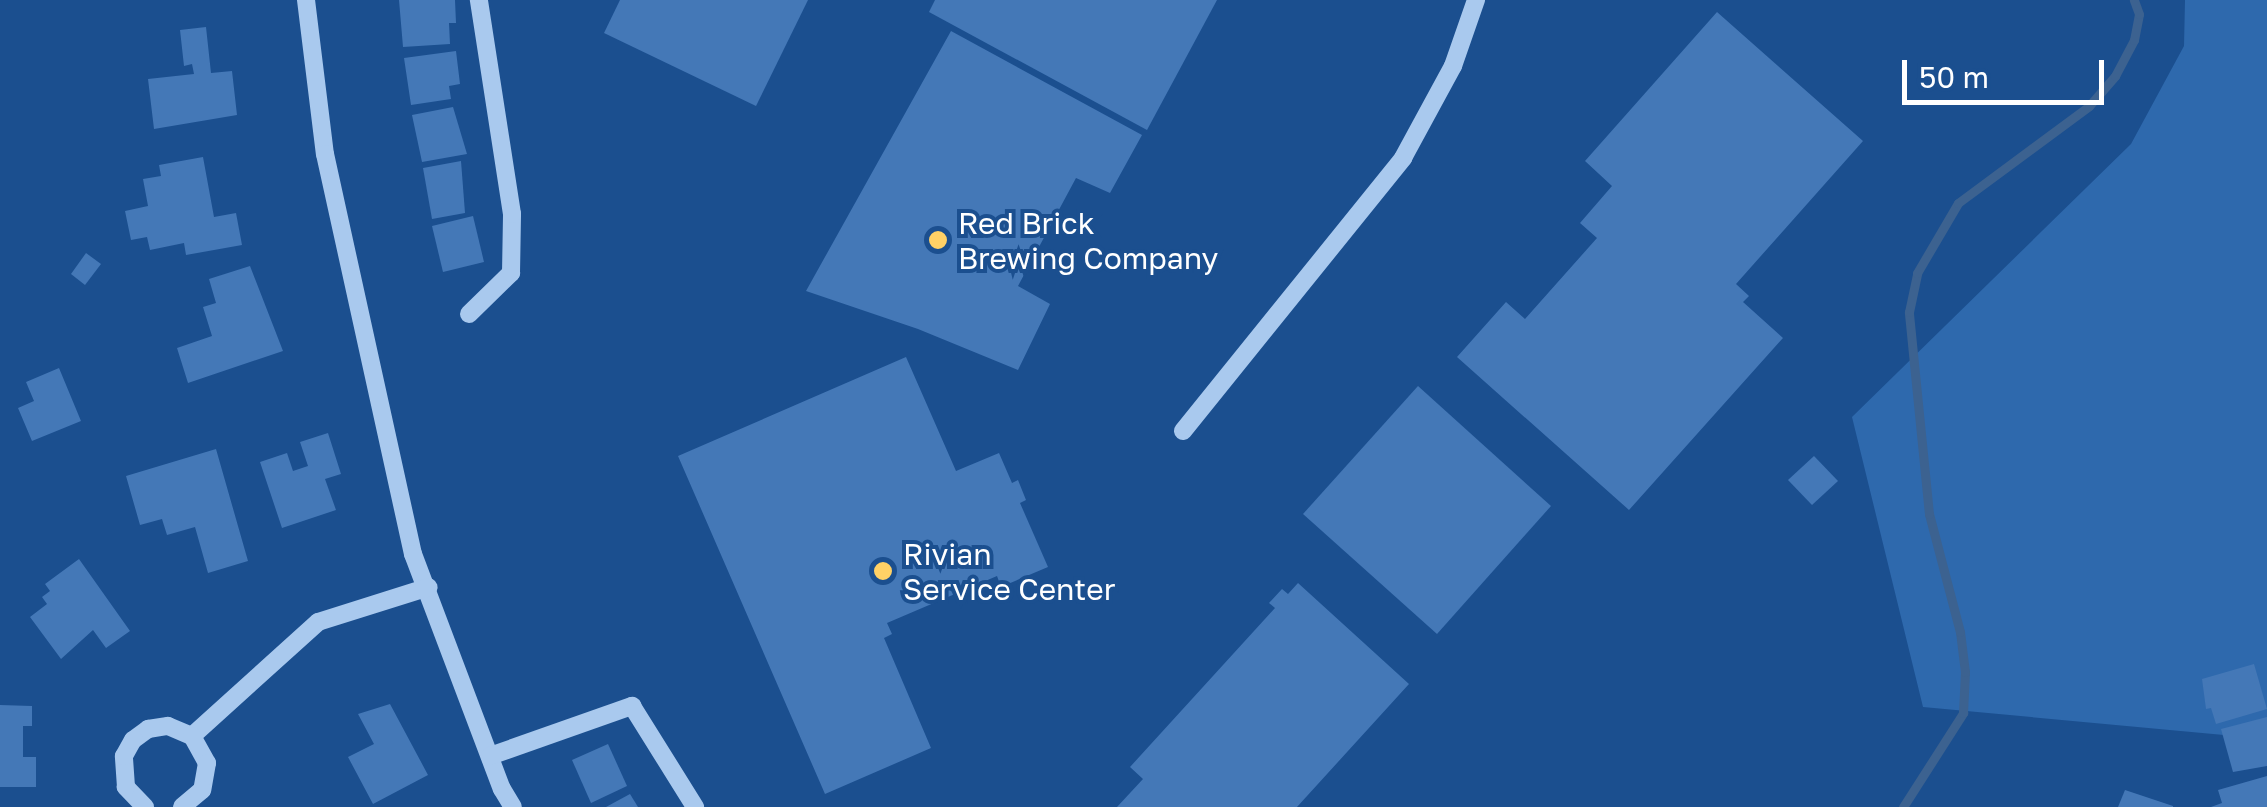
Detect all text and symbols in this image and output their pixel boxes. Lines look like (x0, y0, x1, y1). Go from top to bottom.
scale bar (1907, 40, 2110, 102)
text: 50 m (1919, 59, 1989, 95)
place label: Red Brick Brewing Company (958, 205, 1218, 276)
marker: Red Brick Brewing Company (927, 229, 949, 251)
place label: Rivian Service Center (903, 536, 1115, 606)
marker: Rivian Service Center (872, 560, 894, 582)

